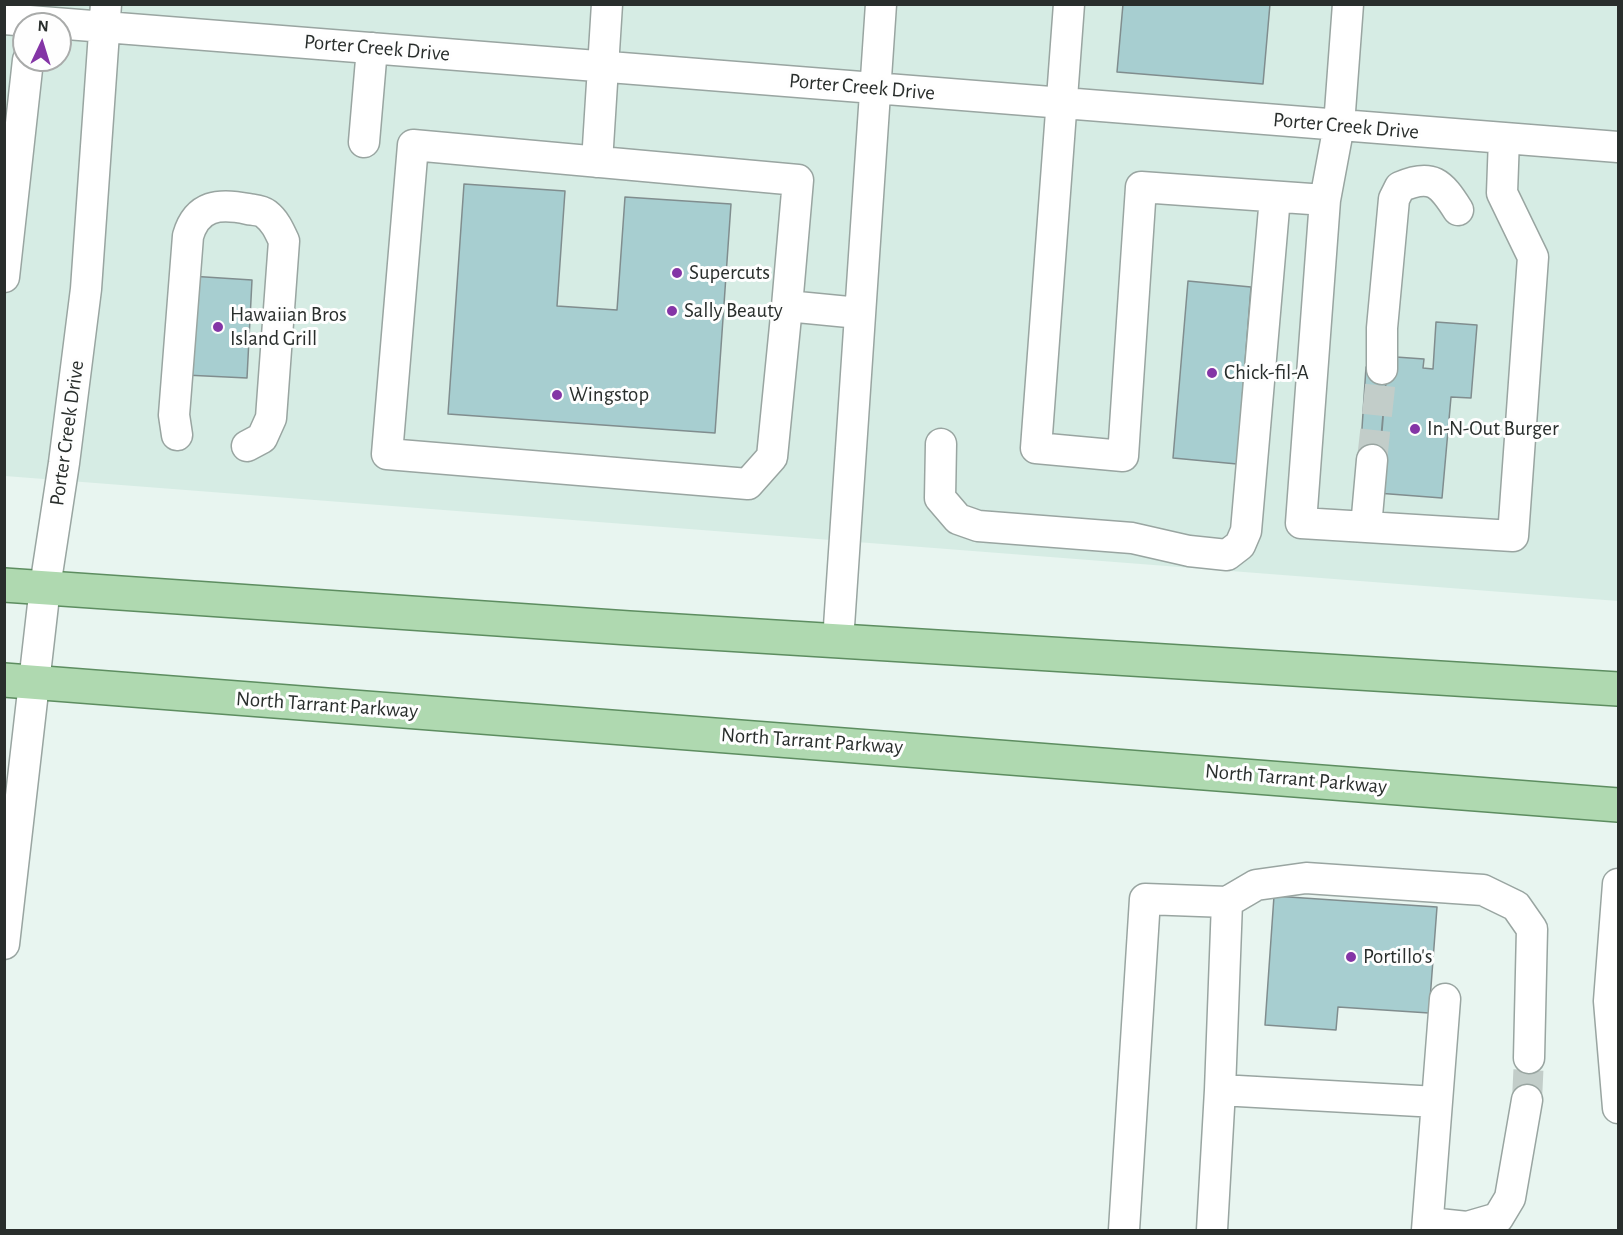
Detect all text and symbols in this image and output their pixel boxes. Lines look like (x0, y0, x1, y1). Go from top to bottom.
north arrow (12, 12, 72, 72)
text: N (37, 18, 49, 34)
street label: Porter Creek Drive (303, 29, 451, 67)
street label: Porter Creek Drive (788, 68, 936, 106)
street label: Porter Creek Drive (1272, 107, 1420, 145)
place label: Supercuts (689, 260, 770, 286)
marker: Supercuts (670, 266, 684, 280)
place label: Sally Beauty (684, 298, 783, 324)
place label: Hawaiian Bros Island Grill (230, 302, 347, 352)
marker: Sally Beauty (665, 304, 679, 318)
marker: Hawaiian Bros Island Grill (211, 320, 225, 334)
street label: Porter Creek Drive (44, 359, 90, 507)
place label: Chick-fil-A (1224, 360, 1309, 386)
marker: Chick-fil-A (1205, 366, 1219, 380)
place label: Wingstop (569, 382, 649, 408)
marker: Wingstop (550, 388, 564, 402)
place label: In-N-Out Burger (1427, 416, 1559, 442)
marker: In-N-Out Burger (1408, 422, 1422, 436)
street label: North Tarrant Parkway (235, 686, 419, 724)
street label: North Tarrant Parkway (720, 722, 904, 760)
street label: North Tarrant Parkway (1204, 758, 1388, 800)
place label: Portillo's (1363, 944, 1432, 970)
marker: Portillo's (1344, 950, 1358, 964)

